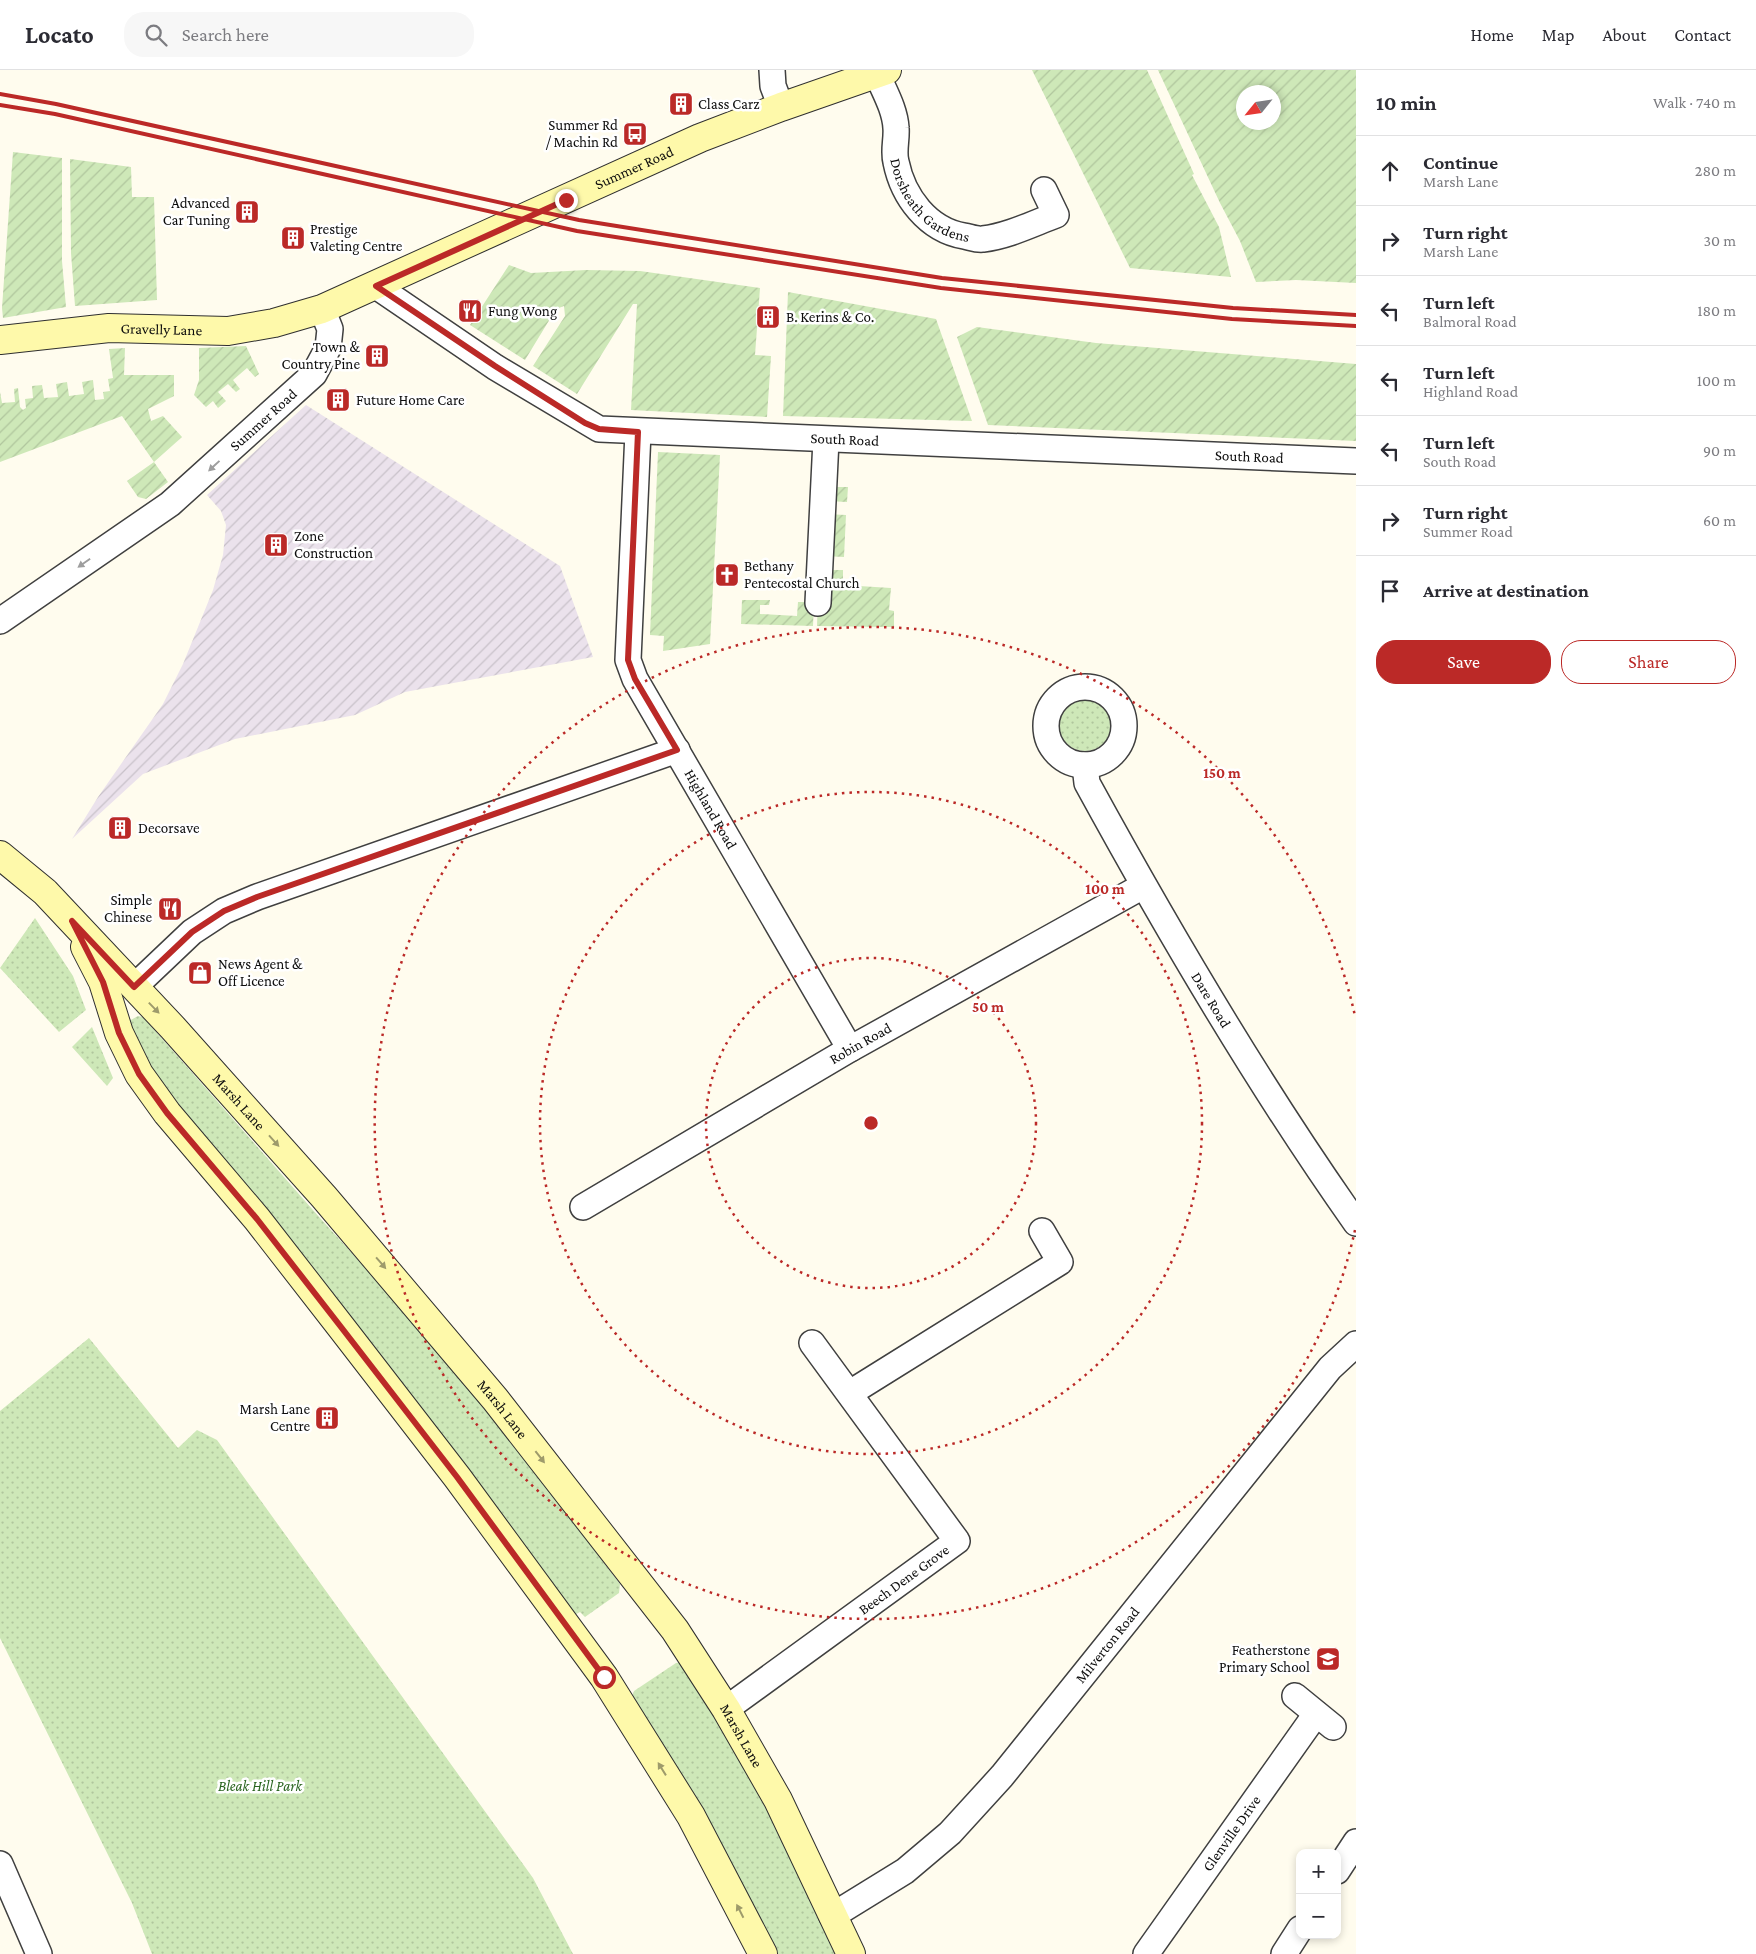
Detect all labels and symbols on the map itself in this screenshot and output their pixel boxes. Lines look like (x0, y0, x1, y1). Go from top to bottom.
north arrow (1236, 85, 1281, 130)
building icon: Class Carz (668, 91, 694, 117)
place label: Class Carz (698, 96, 760, 112)
place label: Summer Rd / Machin Rd (545, 117, 618, 150)
bus stop icon: Summer Rd / Machin Rd (622, 121, 648, 147)
street label: Summer Road (592, 143, 676, 192)
street label: Dorsheath Gardens (887, 157, 971, 245)
route end (555, 189, 578, 212)
place label: Advanced Car Tuning (163, 195, 230, 229)
building icon: Advanced Car Tuning (234, 199, 260, 225)
place label: Prestige Valeting Centre (310, 221, 403, 255)
building icon: Prestige Valeting Centre (280, 225, 306, 251)
restaurant icon: Fung Wong (457, 298, 483, 324)
place label: Fung Wong (488, 303, 557, 320)
building icon: B. Kerins & Co. (755, 304, 781, 330)
place label: B. Kerins & Co. (786, 309, 874, 325)
street label: Gravelly Lane (120, 320, 203, 339)
place label: Town & Country Pine (282, 339, 361, 373)
building icon: Town & Country Pine (364, 343, 390, 369)
street label: Summer Road (227, 386, 300, 454)
building icon: Future Home Care (325, 387, 351, 413)
place label: Future Home Care (356, 392, 465, 408)
street label: South Road (810, 430, 880, 449)
street label: South Road (1215, 447, 1284, 466)
one-way arrow (208, 460, 220, 472)
place label: Zone Construction (294, 528, 373, 561)
building icon: Zone Construction (263, 532, 289, 558)
one-way arrow (78, 558, 91, 568)
place label: Bethany Pentecostal Church (744, 558, 860, 591)
church icon: Bethany Pentecostal Church (714, 562, 740, 588)
text: 150 m (1203, 765, 1241, 781)
street label: Highland Road (681, 767, 740, 852)
building icon: Decorsave (107, 815, 133, 841)
place label: Decorsave (138, 820, 200, 836)
text: 100 m (1085, 881, 1125, 897)
place label: Simple Chinese (104, 892, 152, 925)
restaurant icon: Simple Chinese (157, 896, 183, 922)
place label: News Agent & Off Licence (218, 956, 303, 989)
shop icon: News Agent & Off Licence (187, 960, 213, 986)
street label: Dare Road (1188, 969, 1234, 1031)
text: 50 m (972, 999, 1004, 1015)
one-way arrow (148, 1001, 160, 1013)
street label: Robin Road (827, 1020, 894, 1067)
street label: Marsh Lane (209, 1070, 269, 1134)
centre of rings (862, 1114, 880, 1132)
one-way arrow (268, 1135, 280, 1147)
one-way arrow (376, 1257, 387, 1270)
street label: Marsh Lane (474, 1377, 531, 1442)
place label: Marsh Lane Centre (240, 1401, 310, 1434)
building icon: Marsh Lane Centre (314, 1405, 340, 1431)
one-way arrow (534, 1450, 545, 1463)
street label: Beech Dene Grove (856, 1541, 953, 1618)
street label: Milverton Road (1072, 1604, 1143, 1686)
place label: Featherstone Primary School (1219, 1642, 1310, 1676)
school or university icon: Featherstone Primary School (1315, 1646, 1341, 1672)
route start (593, 1666, 616, 1689)
street label: Marsh Lane (717, 1701, 766, 1771)
one-way arrow (657, 1762, 666, 1775)
park label: Bleak Hill Park (218, 1778, 303, 1794)
street label: Glenville Drive (1199, 1792, 1264, 1874)
one-way arrow (736, 1903, 744, 1918)

